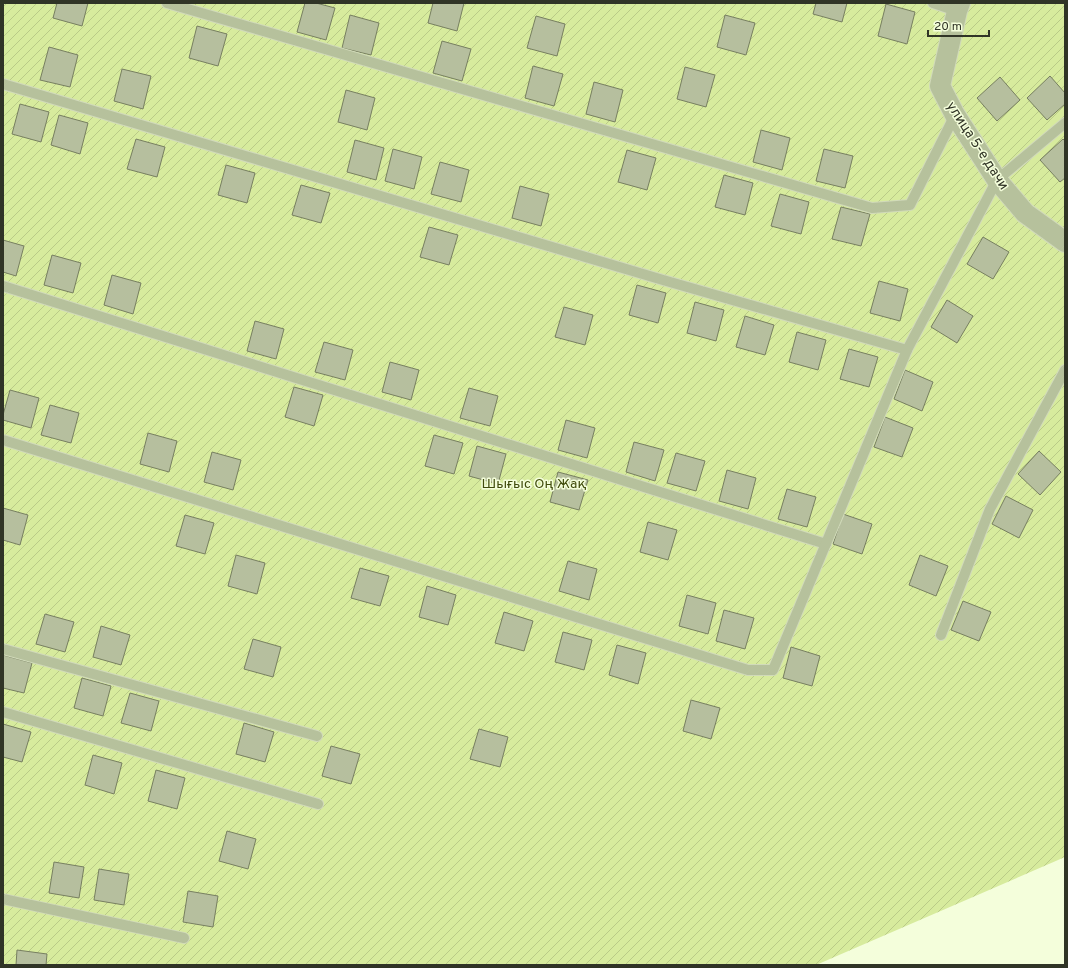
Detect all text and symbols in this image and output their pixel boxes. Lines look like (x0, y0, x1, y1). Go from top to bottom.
scale bar (928, 12, 989, 38)
text: 20 m (934, 19, 962, 35)
street label: улица 5-е дачи (942, 99, 1012, 193)
park label: Шығыс Оң Жақ (482, 476, 586, 493)

